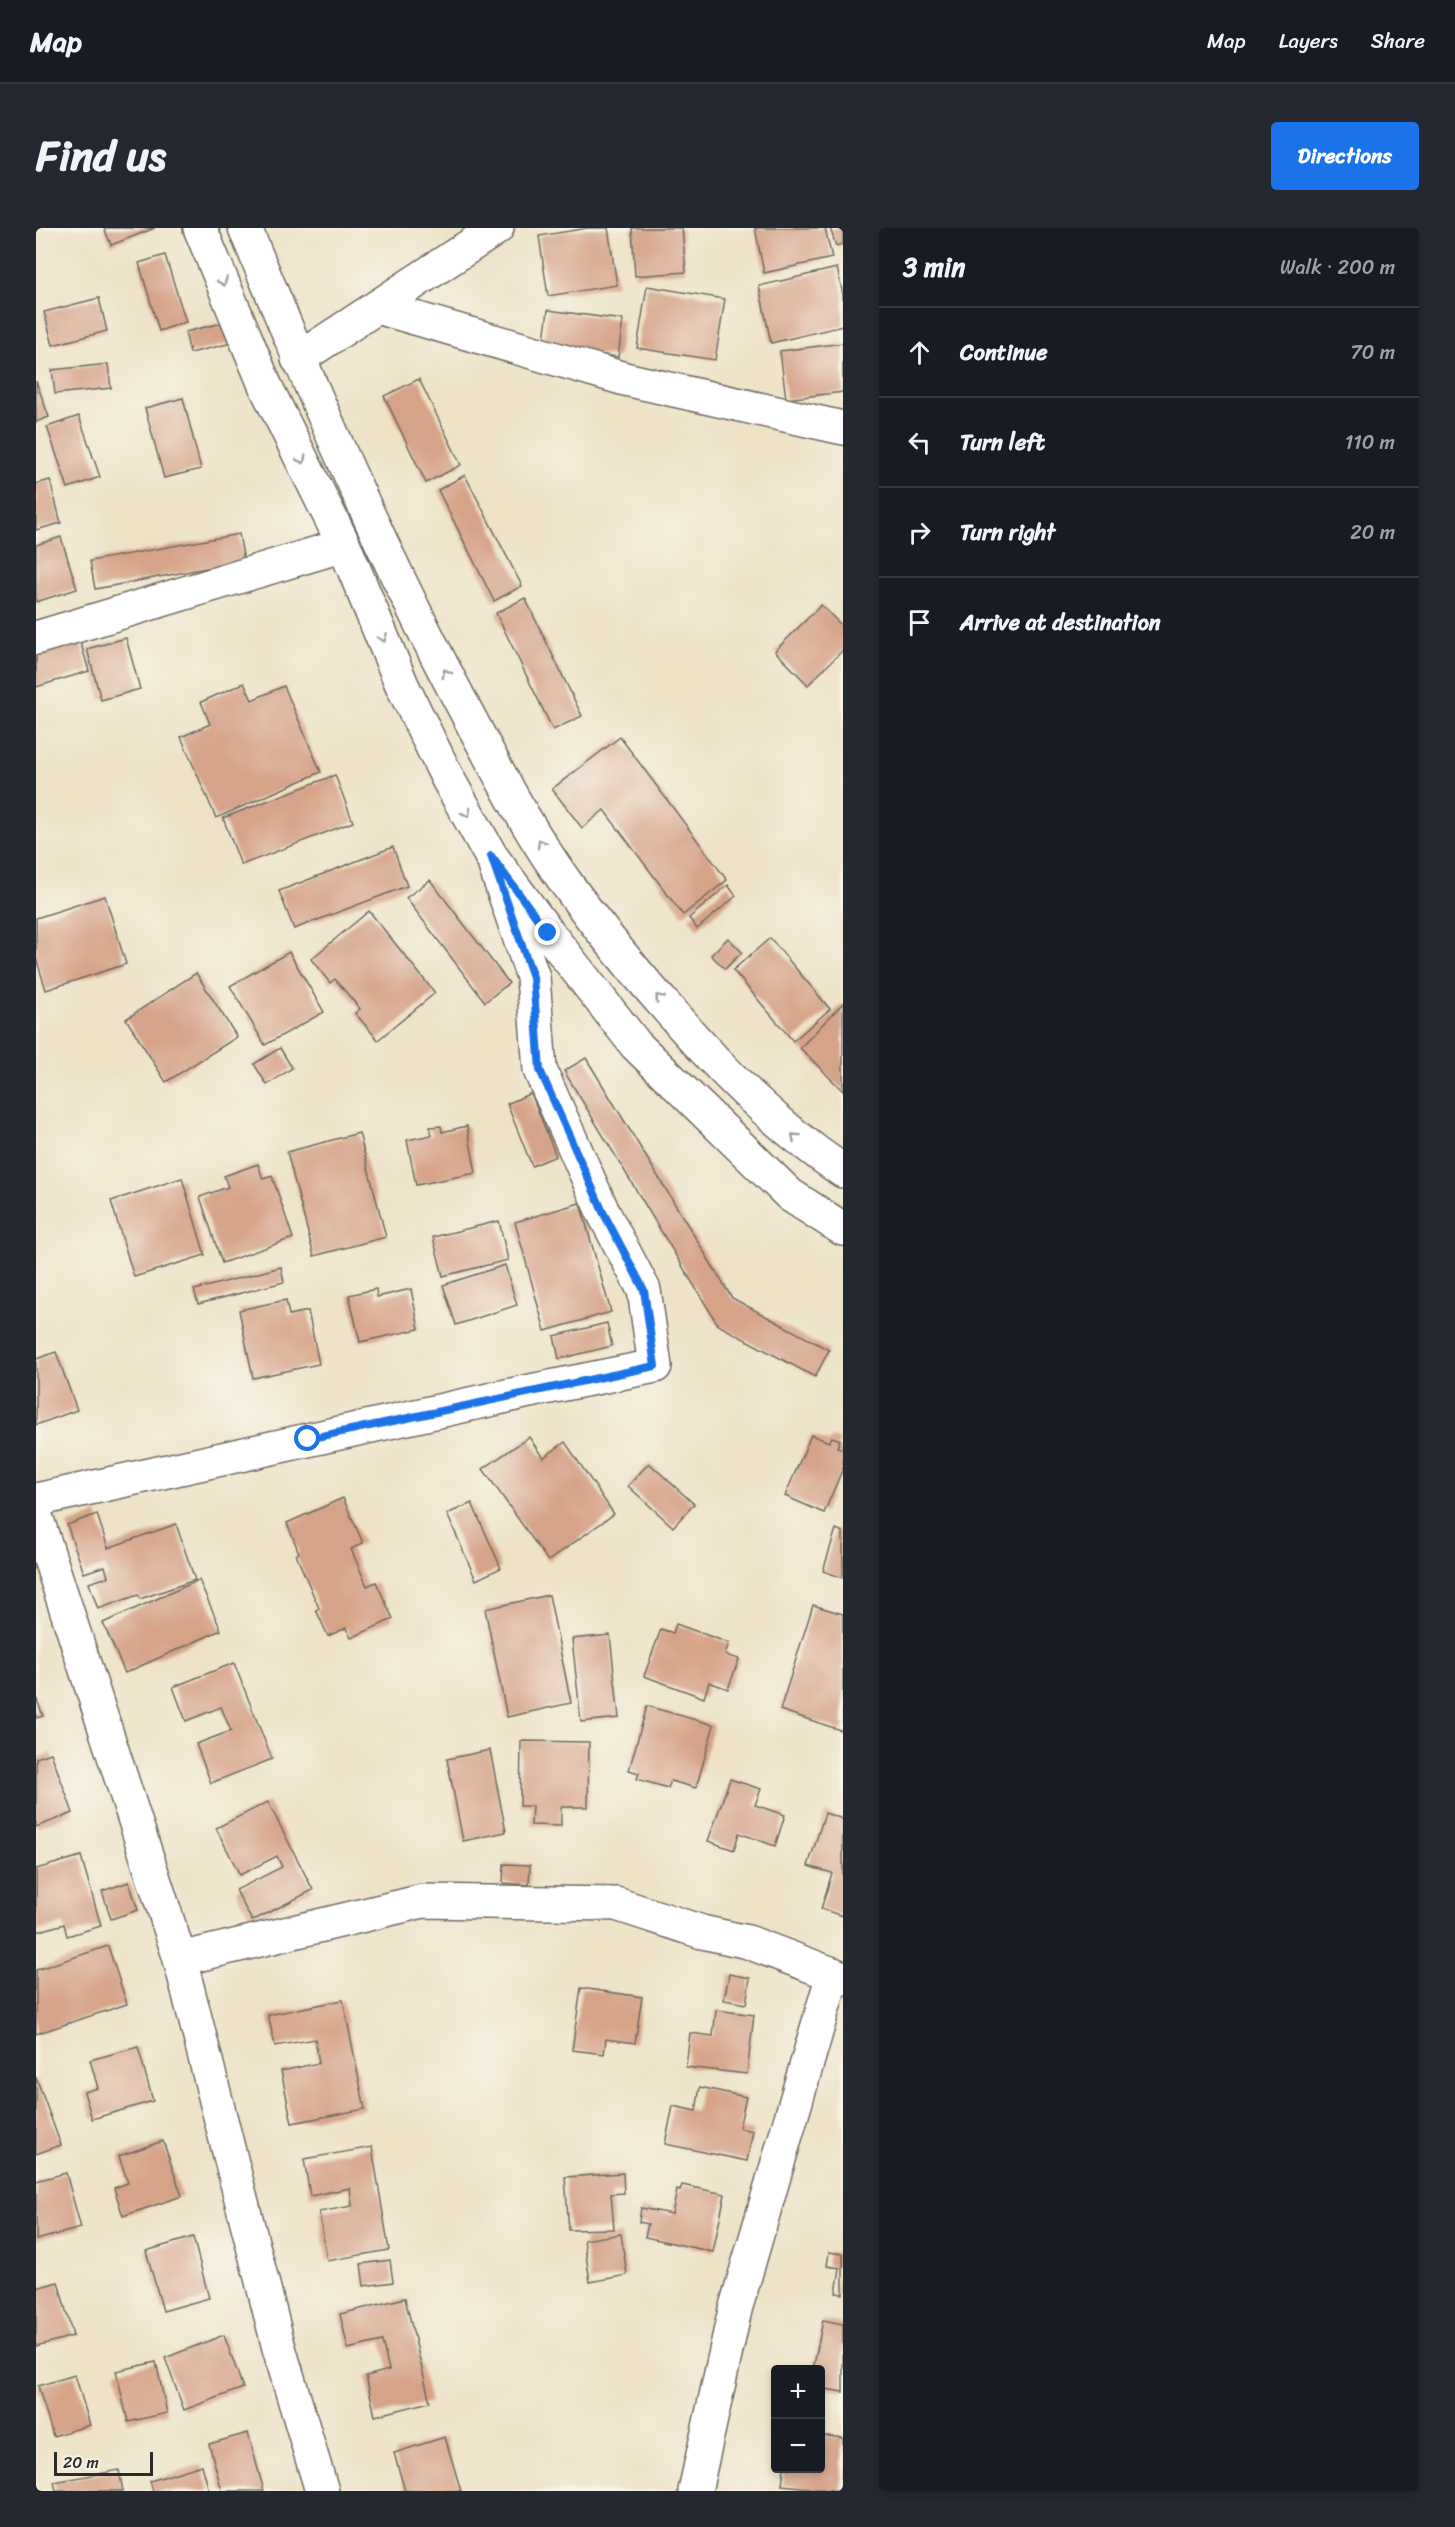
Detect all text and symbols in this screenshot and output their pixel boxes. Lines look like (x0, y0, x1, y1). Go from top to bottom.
text: Map (30, 17, 82, 66)
text: Map (1207, 22, 1246, 60)
text: Layers (1279, 22, 1338, 60)
text: Share (1371, 22, 1425, 60)
text: Find us (36, 119, 166, 193)
button: Directions (1271, 122, 1419, 190)
text: 3 min (903, 244, 965, 290)
text: Walk · 200 m (1280, 250, 1395, 285)
one-way arrow (216, 276, 228, 287)
text: Continue (960, 333, 1048, 372)
text: 70 m (1350, 335, 1395, 370)
icon: ahead (903, 336, 936, 369)
text: Turn left (960, 423, 1045, 462)
text: 110 m (1345, 425, 1395, 460)
icon: left (903, 426, 936, 459)
one-way arrow (295, 454, 307, 465)
text: Turn right (960, 513, 1055, 552)
text: 20 m (1350, 515, 1395, 550)
icon: right (903, 516, 936, 549)
text: Arrive at destination (960, 603, 1161, 642)
icon: arrive (903, 606, 936, 639)
one-way arrow (375, 631, 387, 642)
one-way arrow (442, 669, 453, 679)
one-way arrow (460, 807, 471, 817)
one-way arrow (536, 839, 548, 849)
route end (534, 919, 560, 945)
one-way arrow (655, 994, 666, 1005)
one-way arrow (791, 1133, 802, 1144)
route start (294, 1425, 320, 1451)
map controls (771, 2365, 825, 2473)
button: + (771, 2365, 825, 2419)
button: − (771, 2419, 825, 2473)
text: 20 m (63, 2448, 99, 2477)
scale bar (54, 2449, 153, 2476)

